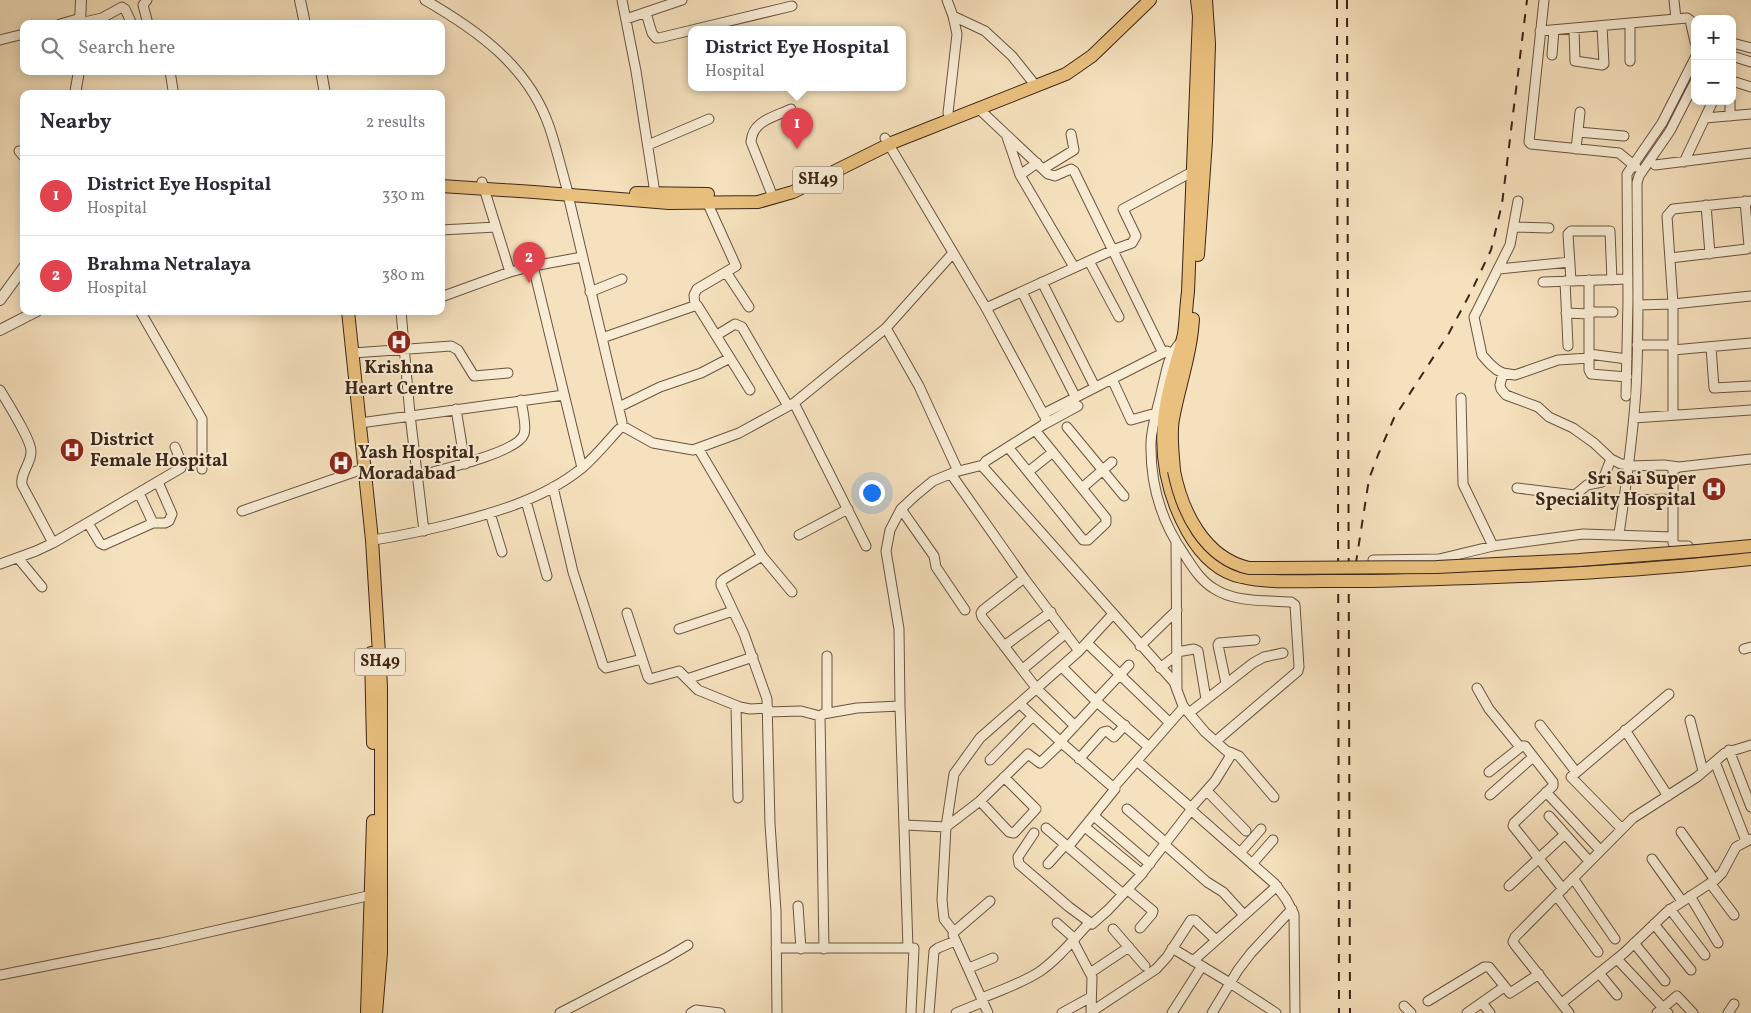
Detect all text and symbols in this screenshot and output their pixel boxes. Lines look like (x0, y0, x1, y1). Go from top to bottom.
map controls (1691, 15, 1736, 105)
button: + (1691, 15, 1736, 60)
search box (20, 20, 445, 75)
popup (688, 26, 906, 91)
icon: search (38, 34, 66, 62)
text: Search here (78, 35, 175, 61)
text: District Eye Hospital (705, 35, 889, 61)
button: − (1691, 60, 1736, 105)
text: Hospital (705, 61, 765, 83)
text: Nearby (40, 108, 111, 137)
pin: 1 (781, 108, 813, 149)
text: 2 results (366, 112, 425, 134)
road number: SH49 (793, 166, 843, 194)
text: District Eye Hospital (87, 172, 271, 198)
text: 1 (53, 185, 59, 207)
text: 330 m (382, 185, 425, 207)
text: Hospital (87, 198, 147, 220)
pin: 2 (513, 242, 545, 283)
text: Brahma Netralaya (87, 252, 251, 278)
text: 2 (52, 265, 60, 287)
text: 380 m (382, 265, 425, 287)
text: Hospital (87, 278, 147, 300)
hospital icon: Krishna Heart Centre (386, 329, 412, 355)
place label: Krishna Heart Centre (345, 356, 453, 402)
place label: District Female Hospital (90, 428, 228, 474)
hospital icon: District Female Hospital (59, 437, 85, 463)
place label: Yash Hospital, Moradabad (358, 441, 480, 487)
hospital icon: Yash Hospital, Moradabad (328, 450, 354, 476)
place label: Sri Sai Super Speciality Hospital (1535, 467, 1696, 513)
hospital icon: Sri Sai Super Speciality Hospital (1701, 476, 1727, 502)
your location (859, 480, 885, 506)
road number: SH49 (355, 649, 405, 676)

